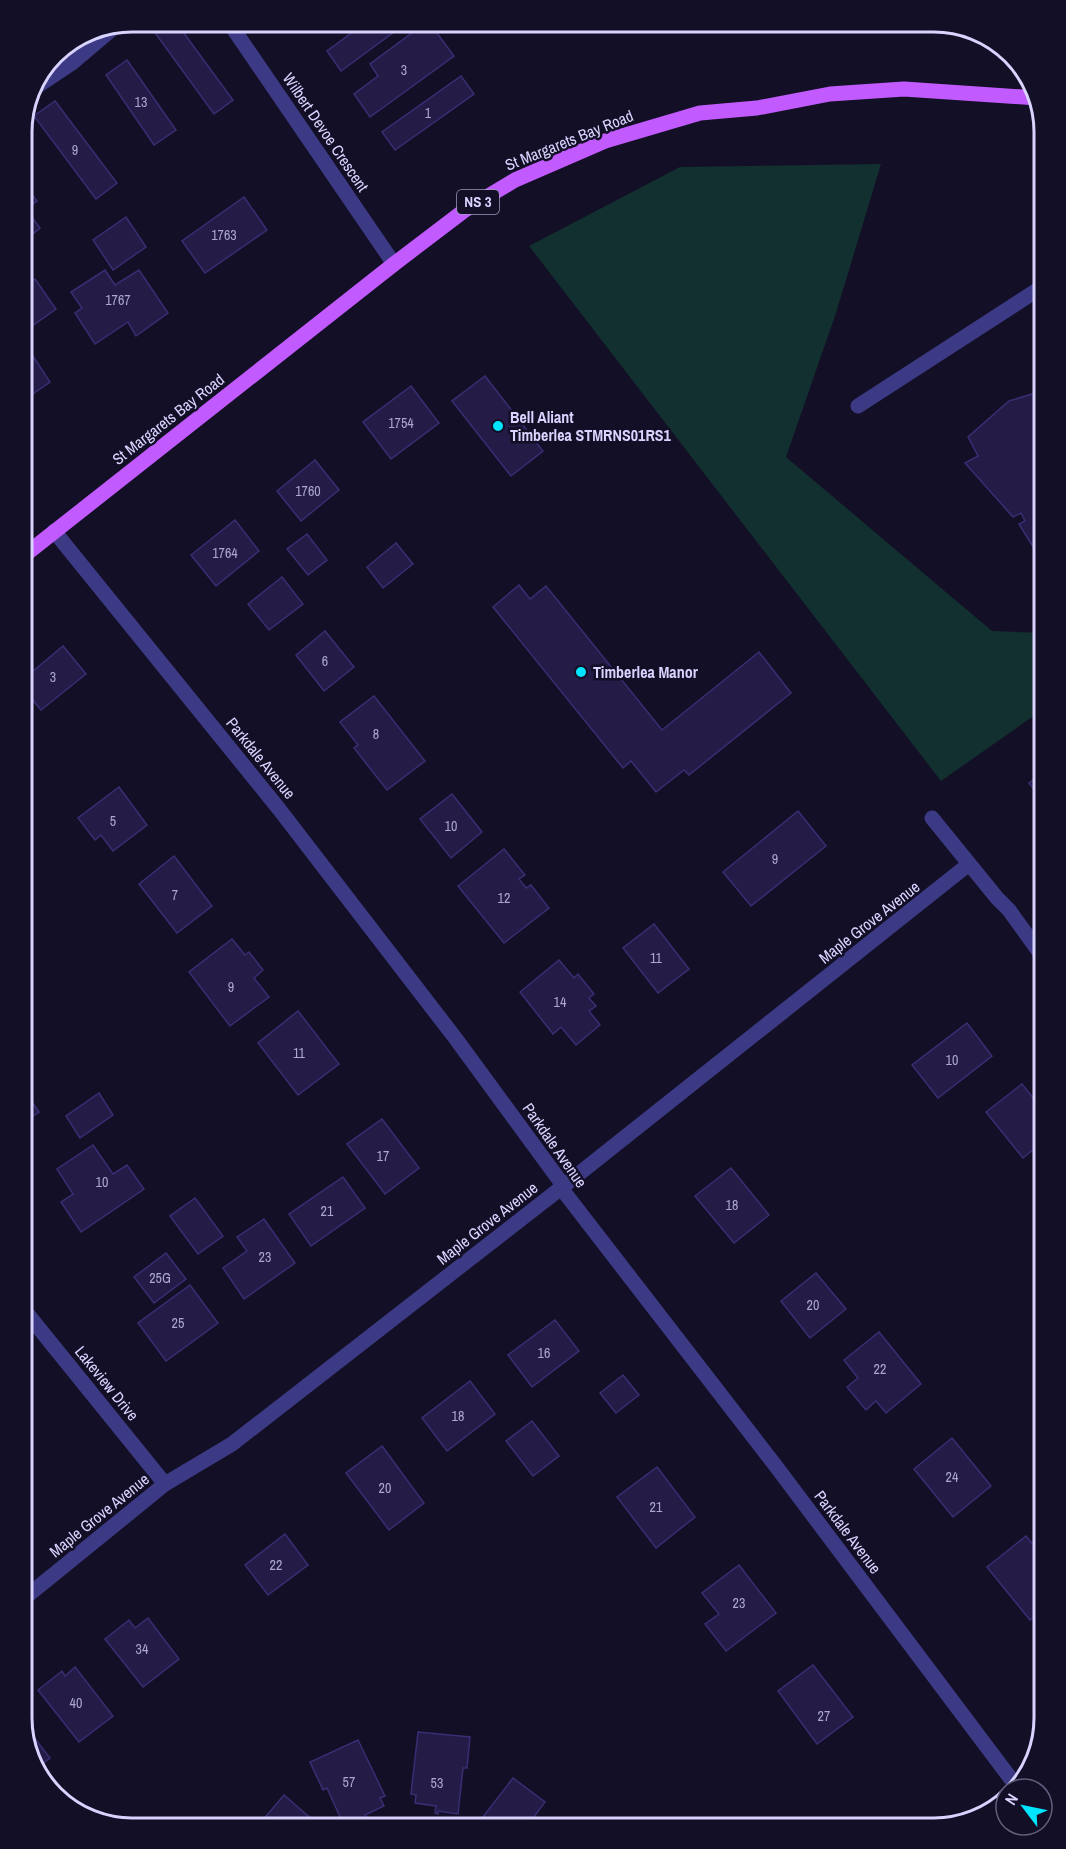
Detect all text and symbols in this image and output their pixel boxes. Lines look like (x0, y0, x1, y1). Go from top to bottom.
house number: 3 (401, 61, 407, 79)
street label: Wilbert Devoe Crescent (278, 68, 374, 196)
house number: 13 (135, 93, 147, 111)
house number: 1 (425, 104, 432, 122)
street label: St Margarets Bay Road (502, 104, 636, 176)
house number: 9 (72, 141, 78, 159)
road number: NS 3 (457, 190, 499, 214)
house number: 1763 (211, 226, 237, 244)
house number: 1767 (105, 291, 131, 309)
street label: St Margarets Bay Road (107, 368, 229, 470)
place label: Bell Aliant Timberlea STMRNS01RS1 (510, 406, 672, 446)
house number: 1754 (388, 414, 414, 432)
marker: Bell Aliant Timberlea STMRNS01RS1 (491, 419, 505, 433)
house number: 1760 (295, 482, 321, 500)
house number: 1764 (212, 544, 238, 562)
house number: 6 (322, 652, 328, 670)
place label: Timberlea Manor (593, 661, 699, 683)
marker: Timberlea Manor (574, 665, 588, 679)
house number: 3 (50, 668, 56, 686)
street label: Parkdale Avenue (221, 713, 301, 803)
house number: 8 (373, 725, 379, 743)
house number: 5 (110, 812, 116, 830)
house number: 10 (445, 817, 457, 835)
house number: 9 (772, 850, 778, 868)
street label: Maple Grove Avenue (814, 876, 924, 968)
house number: 7 (172, 886, 178, 904)
house number: 12 (498, 889, 510, 907)
house number: 11 (650, 949, 663, 967)
house number: 9 (228, 978, 234, 996)
house number: 14 (554, 993, 567, 1011)
house number: 11 (293, 1044, 306, 1062)
house number: 10 (946, 1051, 958, 1069)
street label: Parkdale Avenue (518, 1098, 592, 1192)
house number: 17 (377, 1147, 389, 1165)
house number: 10 (96, 1173, 108, 1191)
street label: Maple Grove Avenue (432, 1177, 542, 1269)
house number: 18 (726, 1196, 738, 1214)
house number: 21 (321, 1202, 334, 1220)
house number: 23 (259, 1248, 271, 1266)
house number: 25G (149, 1269, 171, 1287)
house number: 20 (807, 1296, 819, 1314)
house number: 25 (172, 1314, 184, 1332)
street label: Lakeview Drive (70, 1341, 144, 1425)
house number: 16 (538, 1344, 550, 1362)
house number: 22 (874, 1360, 886, 1378)
house number: 18 (452, 1407, 464, 1425)
street label: Maple Grove Avenue (45, 1468, 153, 1562)
house number: 24 (946, 1468, 959, 1486)
house number: 20 (379, 1479, 391, 1497)
street label: Parkdale Avenue (809, 1486, 887, 1578)
house number: 21 (650, 1498, 663, 1516)
house number: 22 (270, 1556, 282, 1574)
house number: 23 (733, 1594, 745, 1612)
house number: 34 (136, 1640, 149, 1658)
house number: 40 (70, 1694, 82, 1712)
house number: 27 (818, 1707, 830, 1725)
house number: 57 (343, 1773, 355, 1791)
house number: 53 (431, 1774, 443, 1792)
north arrow (994, 1777, 1054, 1837)
text: N (999, 1789, 1023, 1809)

